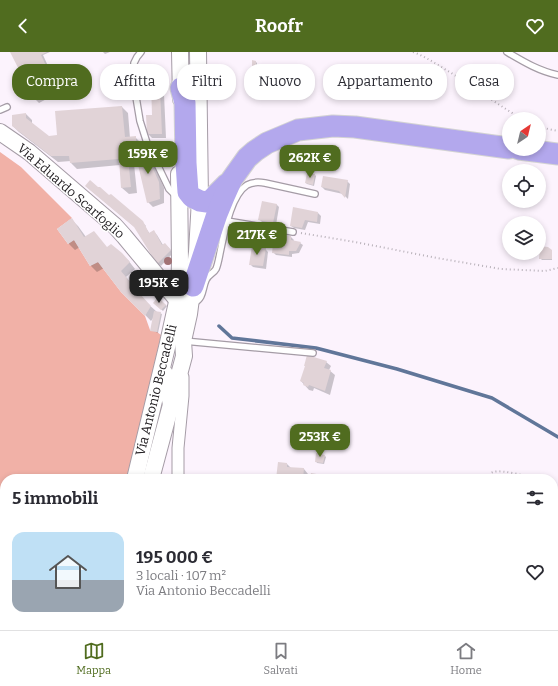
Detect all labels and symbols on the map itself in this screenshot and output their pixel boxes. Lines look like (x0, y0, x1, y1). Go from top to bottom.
north arrow (502, 112, 546, 156)
street label: Via Eduardo Scarfoglio (15, 141, 127, 241)
pin: 159K € (115, 141, 181, 175)
pin: 262K € (277, 145, 343, 179)
pin: 217K € (224, 222, 290, 256)
pin: 195K € (126, 270, 192, 304)
street label: Via Antonio Beccadelli (132, 323, 180, 457)
pin: 253K € (287, 424, 353, 458)

